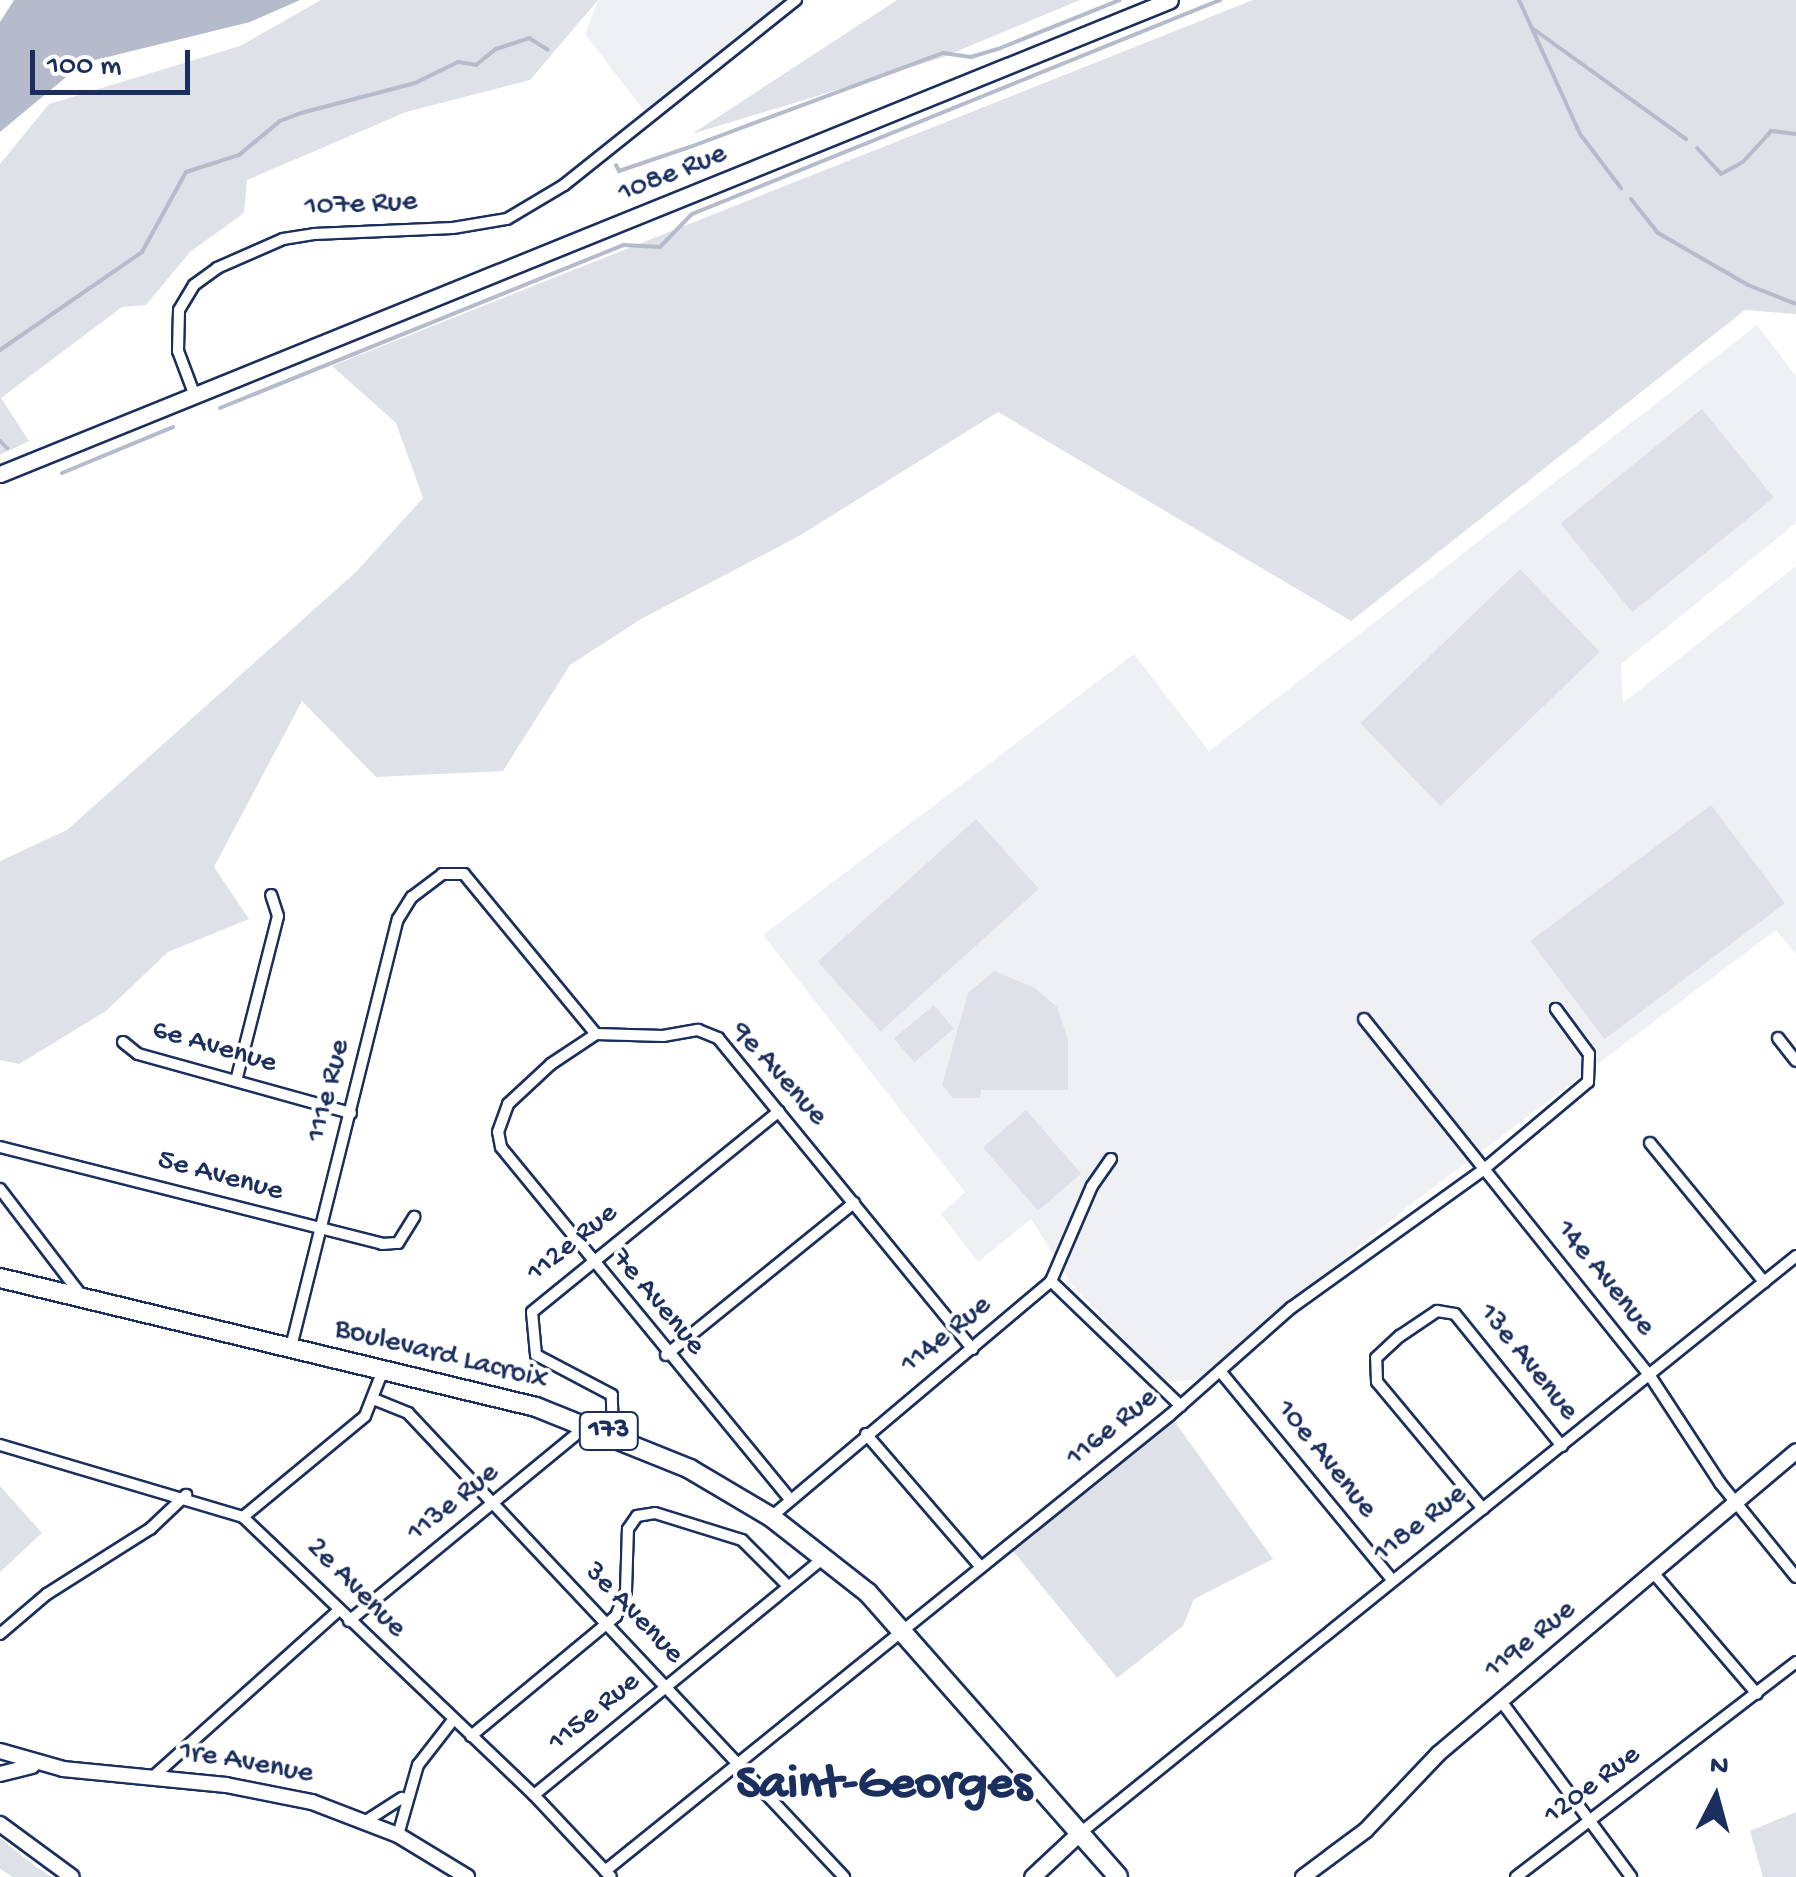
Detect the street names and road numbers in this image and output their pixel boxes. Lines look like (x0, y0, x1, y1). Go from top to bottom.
street label: 108e Rue (614, 137, 732, 213)
street label: 107e Rue (304, 185, 418, 227)
street label: 6e Avenue (148, 1013, 280, 1083)
street label: 9e Avenue (722, 1015, 834, 1135)
street label: 111e Rue (300, 1036, 360, 1146)
street label: 5e Avenue (153, 1143, 287, 1211)
street label: 112e Rue (520, 1196, 626, 1292)
street label: 14e Avenue (1546, 1214, 1662, 1344)
street label: 7e Avenue (602, 1242, 712, 1364)
street label: 114e Rue (894, 1289, 1000, 1383)
street label: 13e Avenue (1469, 1297, 1585, 1429)
street label: Boulevard Lacroix (331, 1312, 551, 1400)
street label: 116e Rue (1060, 1381, 1166, 1477)
street label: 10e Avenue (1266, 1394, 1384, 1526)
road number: 173 (576, 1408, 642, 1454)
street label: 113e Rue (401, 1456, 507, 1552)
street label: 118e Rue (1367, 1477, 1475, 1573)
street label: 2e Avenue (297, 1531, 413, 1647)
street label: 3e Avenue (575, 1555, 691, 1673)
street label: 119e Rue (1478, 1593, 1584, 1689)
street label: 115e Rue (542, 1665, 648, 1761)
street label: 1re Avenue (176, 1735, 316, 1793)
street label: 120e Rue (1538, 1738, 1648, 1834)

